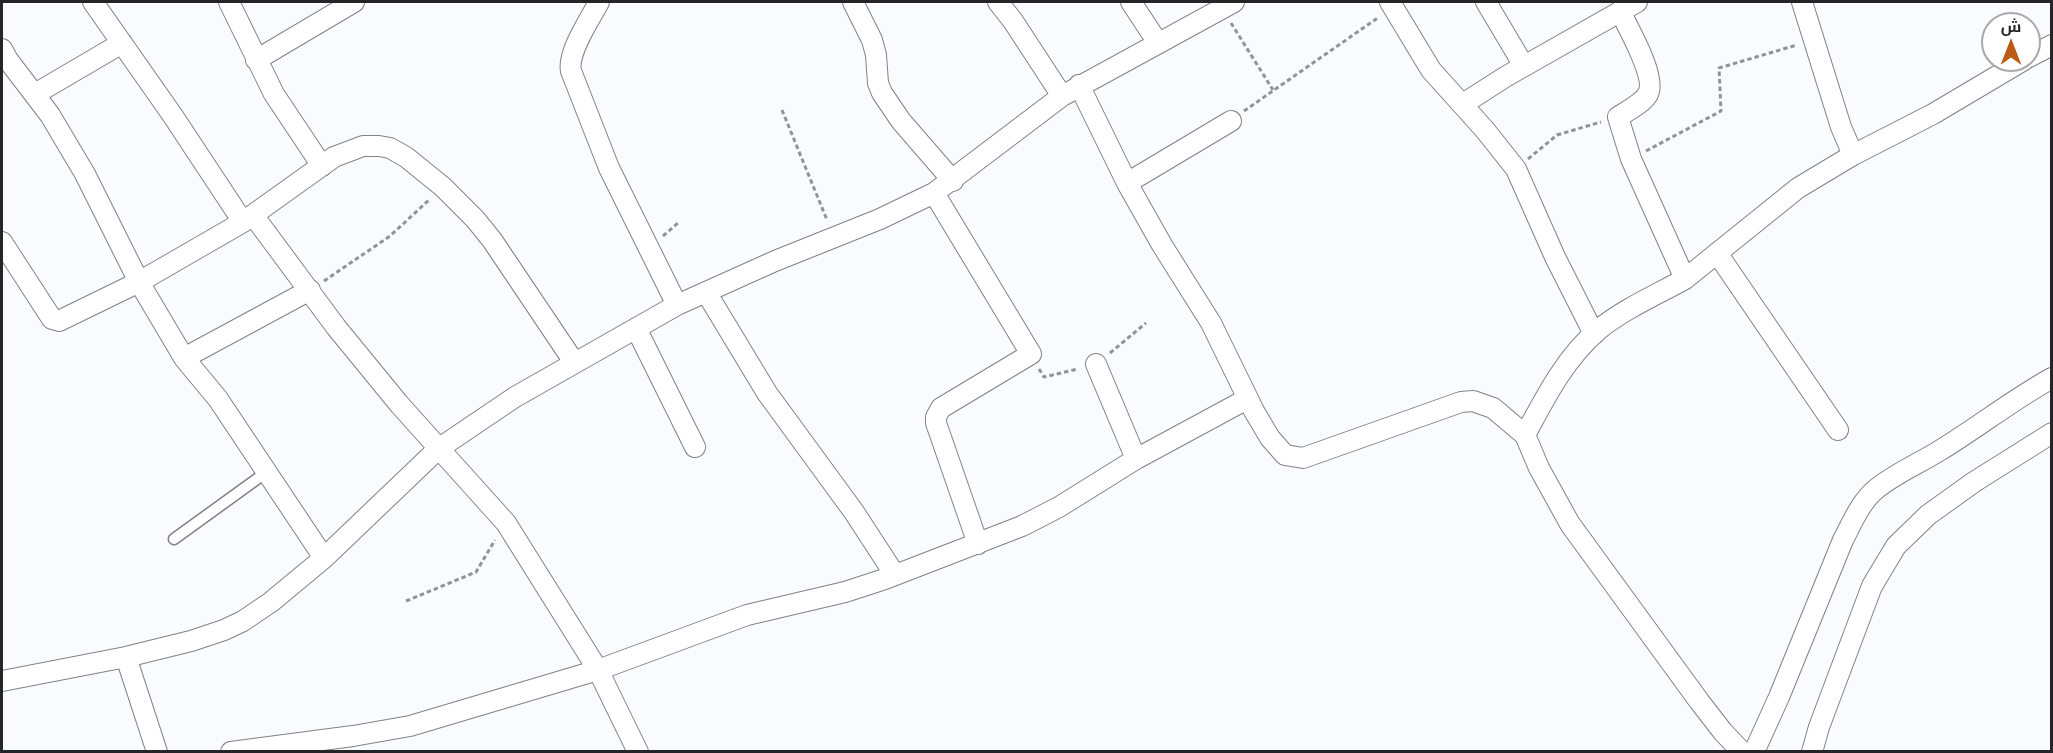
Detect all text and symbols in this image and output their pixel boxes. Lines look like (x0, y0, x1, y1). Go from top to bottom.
north arrow (1981, 12, 2041, 72)
text: ش (2001, 16, 2021, 36)

